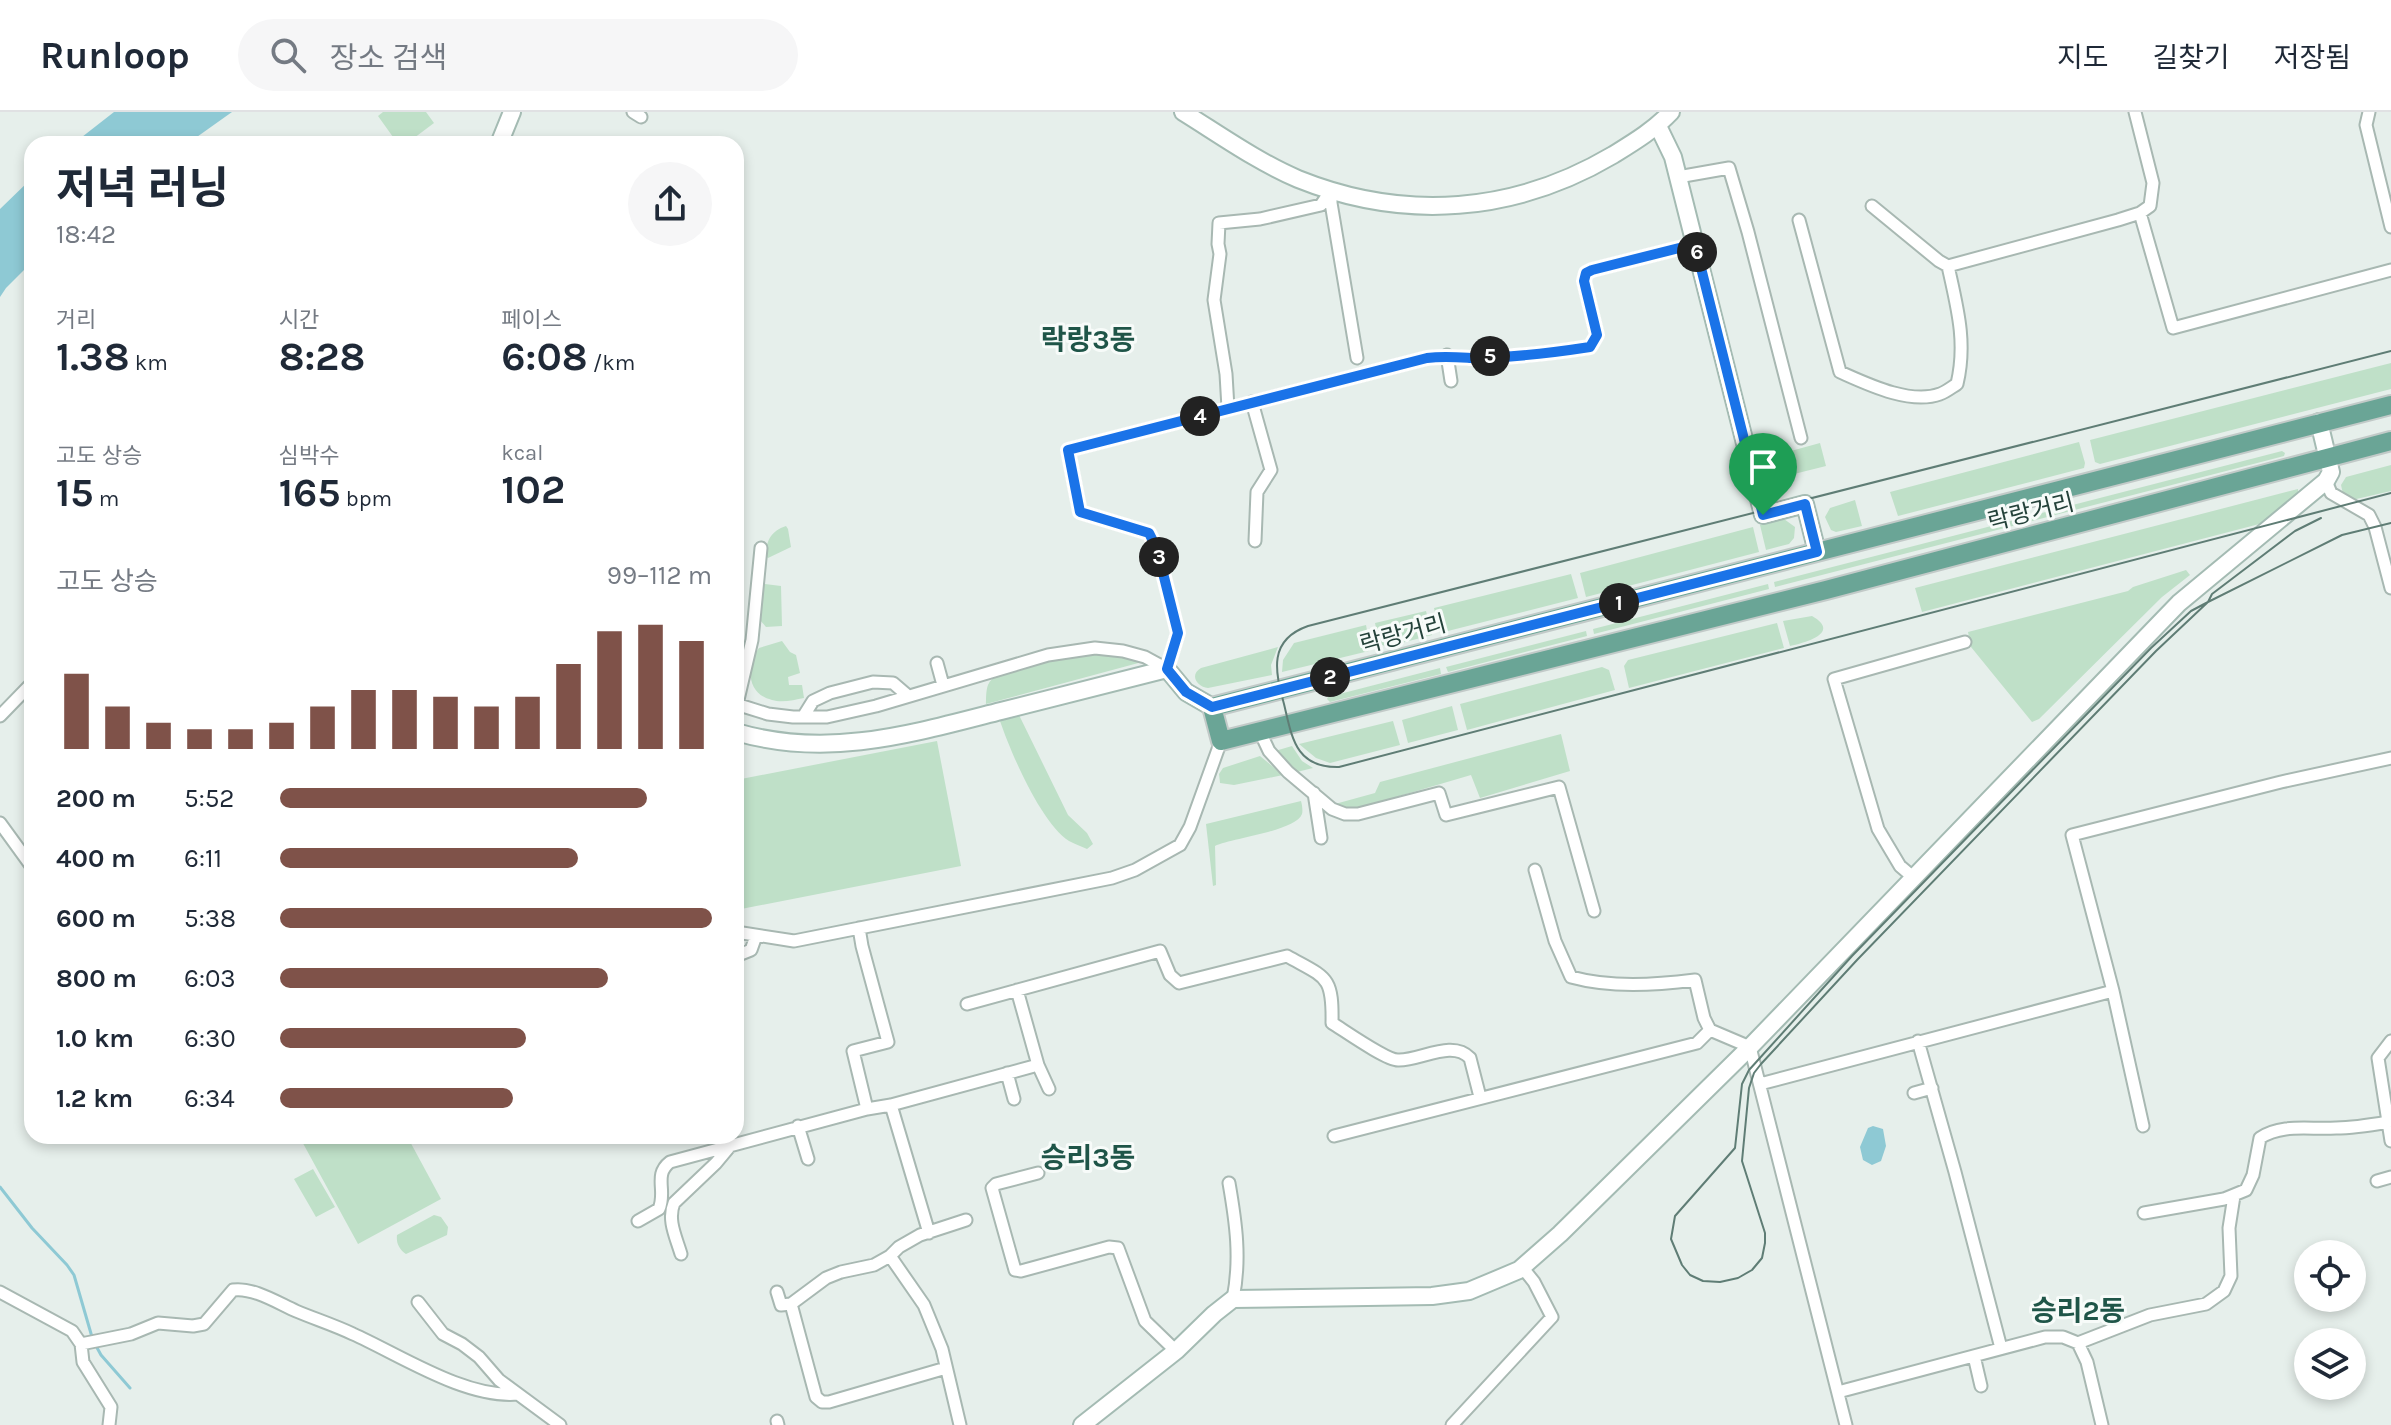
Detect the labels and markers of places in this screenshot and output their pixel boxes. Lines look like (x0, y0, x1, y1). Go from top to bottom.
pin: 6 (1677, 232, 1717, 272)
pin: 5 (1470, 336, 1510, 376)
pin: 4 (1180, 396, 1220, 436)
pin (1729, 433, 1797, 515)
pin: 3 (1139, 537, 1179, 577)
pin: 1 (1599, 583, 1639, 623)
pin: 2 (1310, 657, 1350, 697)

